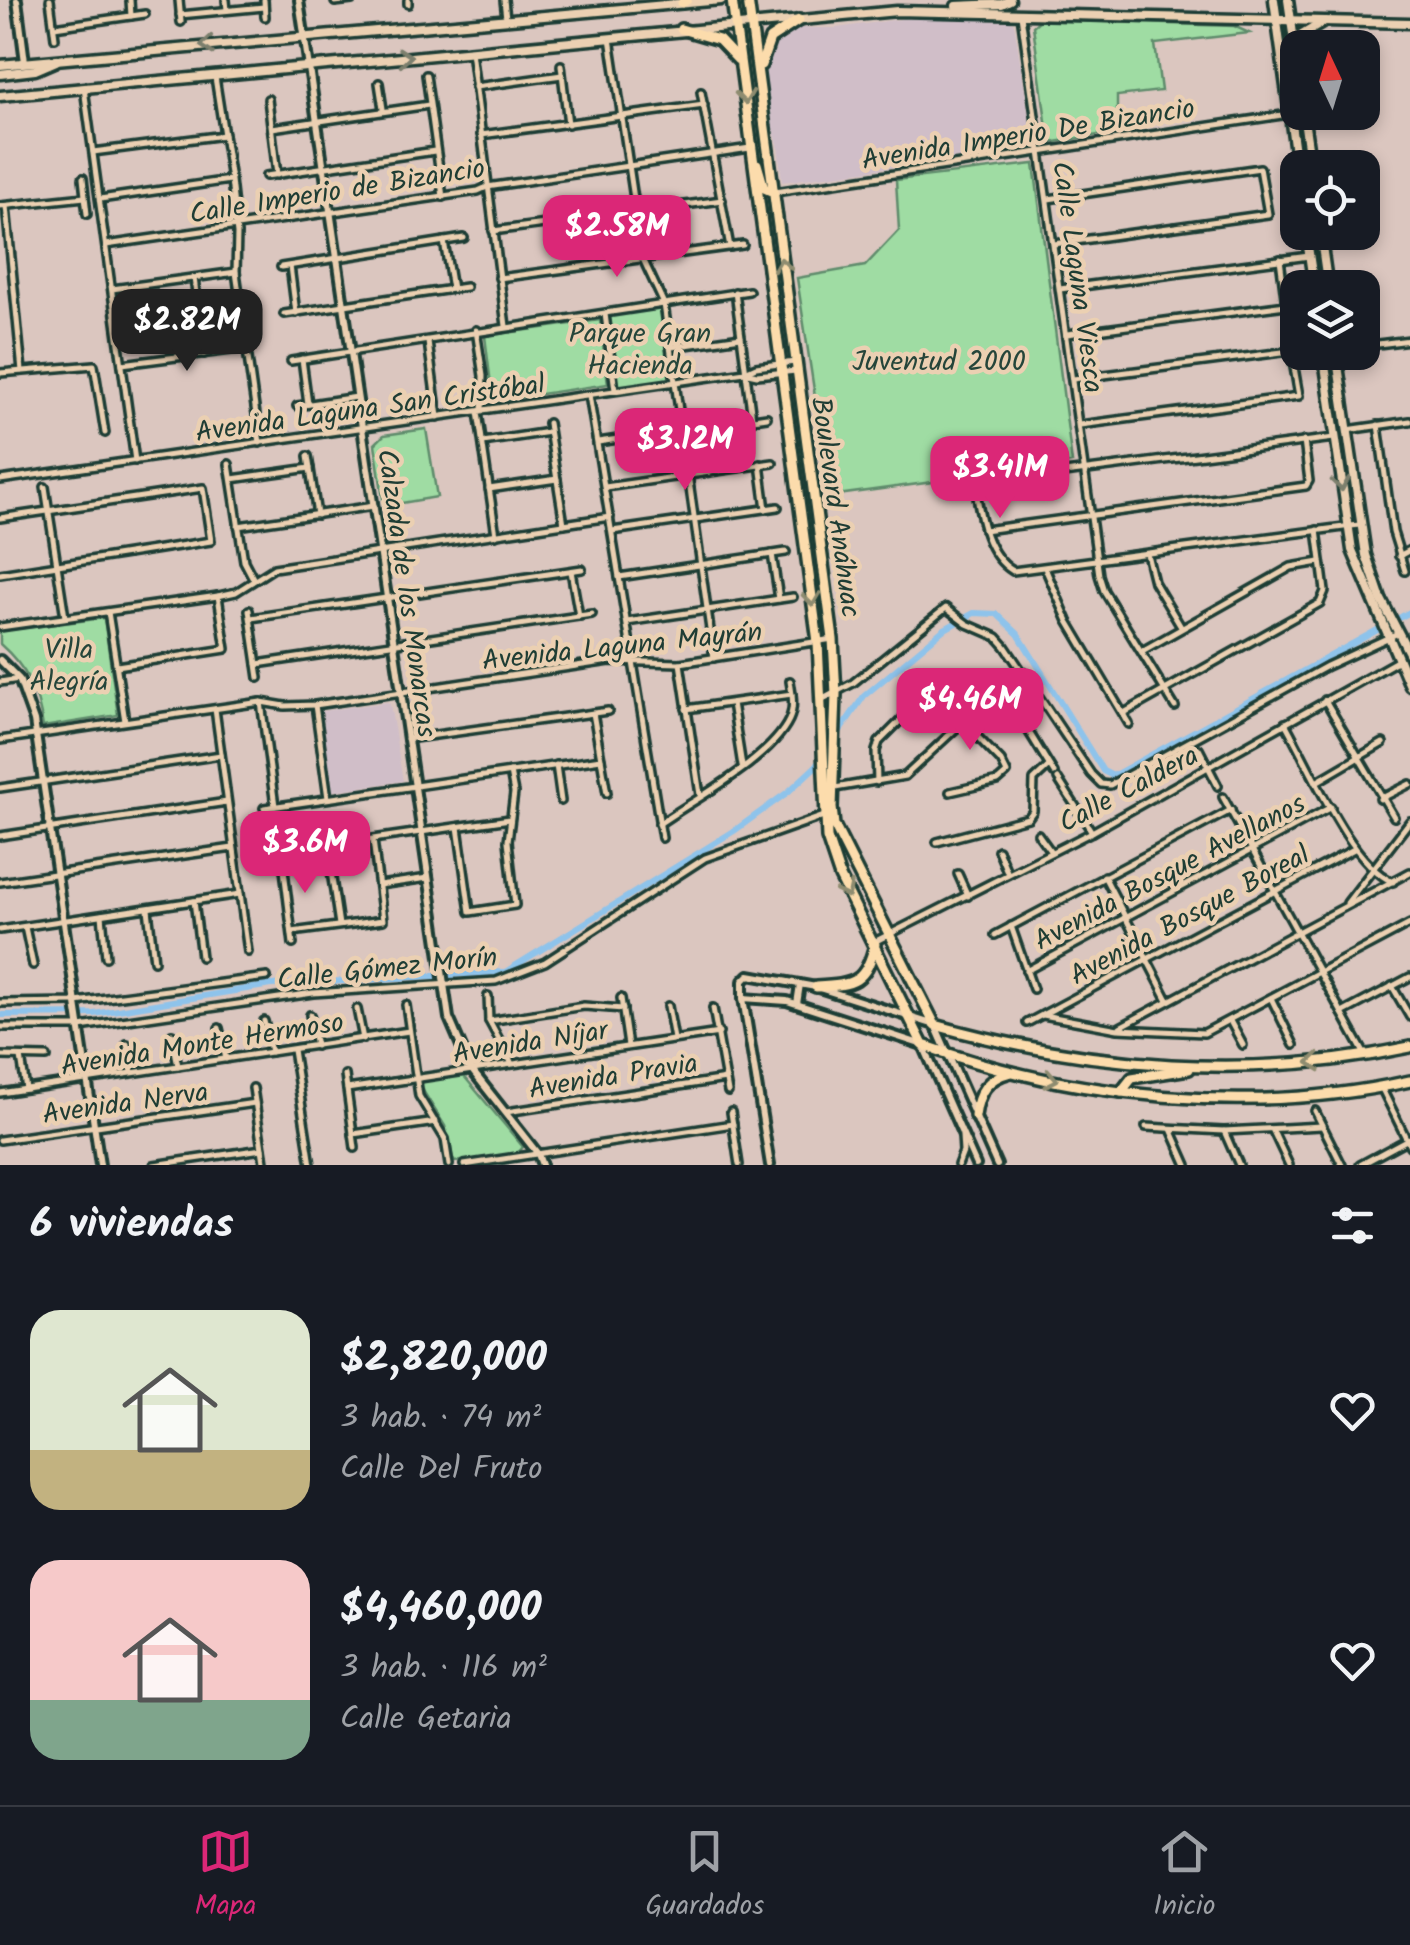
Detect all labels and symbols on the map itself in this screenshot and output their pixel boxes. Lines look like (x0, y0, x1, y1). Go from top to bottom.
north arrow (1280, 30, 1380, 130)
one-way arrow (199, 34, 215, 56)
one-way arrow (397, 47, 413, 69)
street label: Avenida Imperio De Bizancio (859, 87, 1198, 184)
one-way arrow (733, 88, 754, 105)
street label: Calle Imperio de Bizancio (186, 147, 488, 238)
street label: Calle Laguna Viesca (1038, 159, 1115, 396)
pin: $2.58M (536, 195, 698, 280)
one-way arrow (773, 257, 794, 274)
pin: $2.82M (106, 289, 268, 374)
park label: Parque Gran Hacienda (569, 312, 711, 389)
park label: Juventud 2000 (852, 340, 1026, 385)
street label: Avenida Laguna San Cristóbal (193, 363, 548, 456)
street label: Boulevard Anáhuac (797, 394, 872, 620)
pin: $3.12M (604, 408, 766, 493)
pin: $3.41M (919, 436, 1081, 521)
street label: Calzada de los Monarcas (363, 446, 448, 740)
one-way arrow (1329, 476, 1350, 492)
one-way arrow (801, 590, 822, 607)
street label: Avenida Laguna Mayrán (480, 610, 765, 685)
park label: Villa Alegría (30, 628, 108, 705)
pin: $4.46M (889, 668, 1051, 753)
street label: Calle Caldera (1051, 734, 1207, 846)
street label: Avenida Bosque Avellanos (1026, 782, 1314, 964)
pin: $3.6M (235, 811, 375, 896)
street label: Avenida Bosque Boreal (1062, 834, 1319, 999)
one-way arrow (834, 880, 854, 898)
street label: Calle Gómez Morín (275, 936, 500, 1003)
street label: Avenida Monte Hermoso (58, 1001, 347, 1090)
street label: Avenida Níjar (450, 1009, 613, 1078)
street label: Avenida Pravia (526, 1042, 701, 1113)
one-way arrow (1305, 1050, 1321, 1072)
one-way arrow (1042, 1067, 1059, 1088)
street label: Avenida Nerva (39, 1071, 211, 1138)

